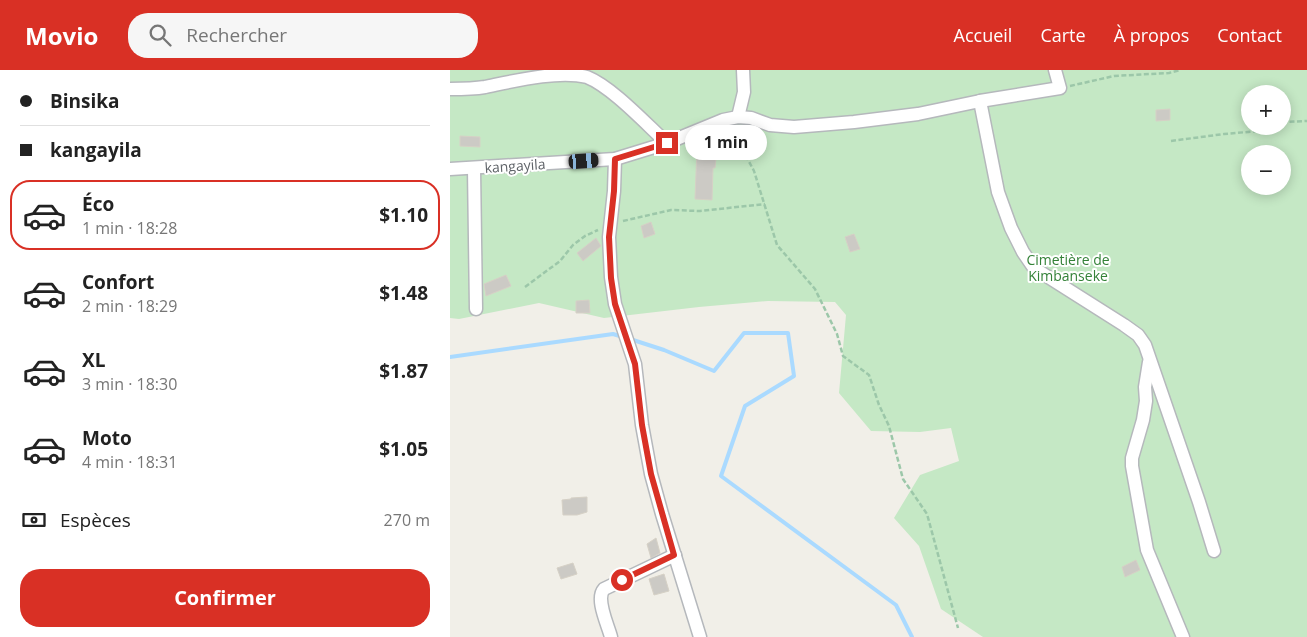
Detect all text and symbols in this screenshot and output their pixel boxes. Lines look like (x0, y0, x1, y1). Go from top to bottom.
search box (128, 13, 478, 58)
text: Movio (25, 19, 98, 52)
icon: search (146, 21, 174, 49)
text: Rechercher (186, 22, 287, 48)
text: Accueil (954, 23, 1012, 47)
text: Carte (1040, 23, 1086, 47)
text: À propos (1114, 23, 1189, 47)
text: Contact (1217, 23, 1282, 47)
map controls (1241, 85, 1291, 195)
button: + (1241, 85, 1291, 135)
text: Binsika (50, 88, 120, 114)
callout: 1 min (684, 126, 767, 160)
text: 1 min (704, 131, 748, 153)
route end (656, 132, 678, 154)
text: kangayila (50, 137, 142, 163)
button: − (1241, 145, 1291, 195)
car (568, 152, 599, 170)
street label: kangayila (484, 154, 546, 177)
text: Éco (82, 191, 114, 217)
icon: car (22, 193, 67, 238)
text: $1.10 (379, 202, 428, 228)
text: 1 min · 18:28 (82, 217, 177, 239)
park label: Cimetière de Kimbanseke (1026, 250, 1110, 285)
text: Confort (82, 269, 154, 295)
icon: car (22, 271, 67, 316)
text: $1.48 (379, 280, 428, 306)
text: 2 min · 18:29 (82, 295, 177, 317)
text: XL (82, 347, 105, 373)
icon: car (22, 349, 67, 394)
text: $1.87 (379, 358, 428, 384)
text: 3 min · 18:30 (82, 373, 177, 395)
text: Moto (82, 425, 132, 451)
icon: car (22, 427, 67, 472)
text: $1.05 (379, 436, 428, 462)
text: 4 min · 18:31 (82, 451, 177, 473)
icon: cash (20, 506, 48, 534)
text: Espèces (60, 507, 131, 533)
text: 270 m (384, 509, 430, 531)
button: Confirmer (20, 569, 430, 627)
route start (611, 569, 633, 591)

